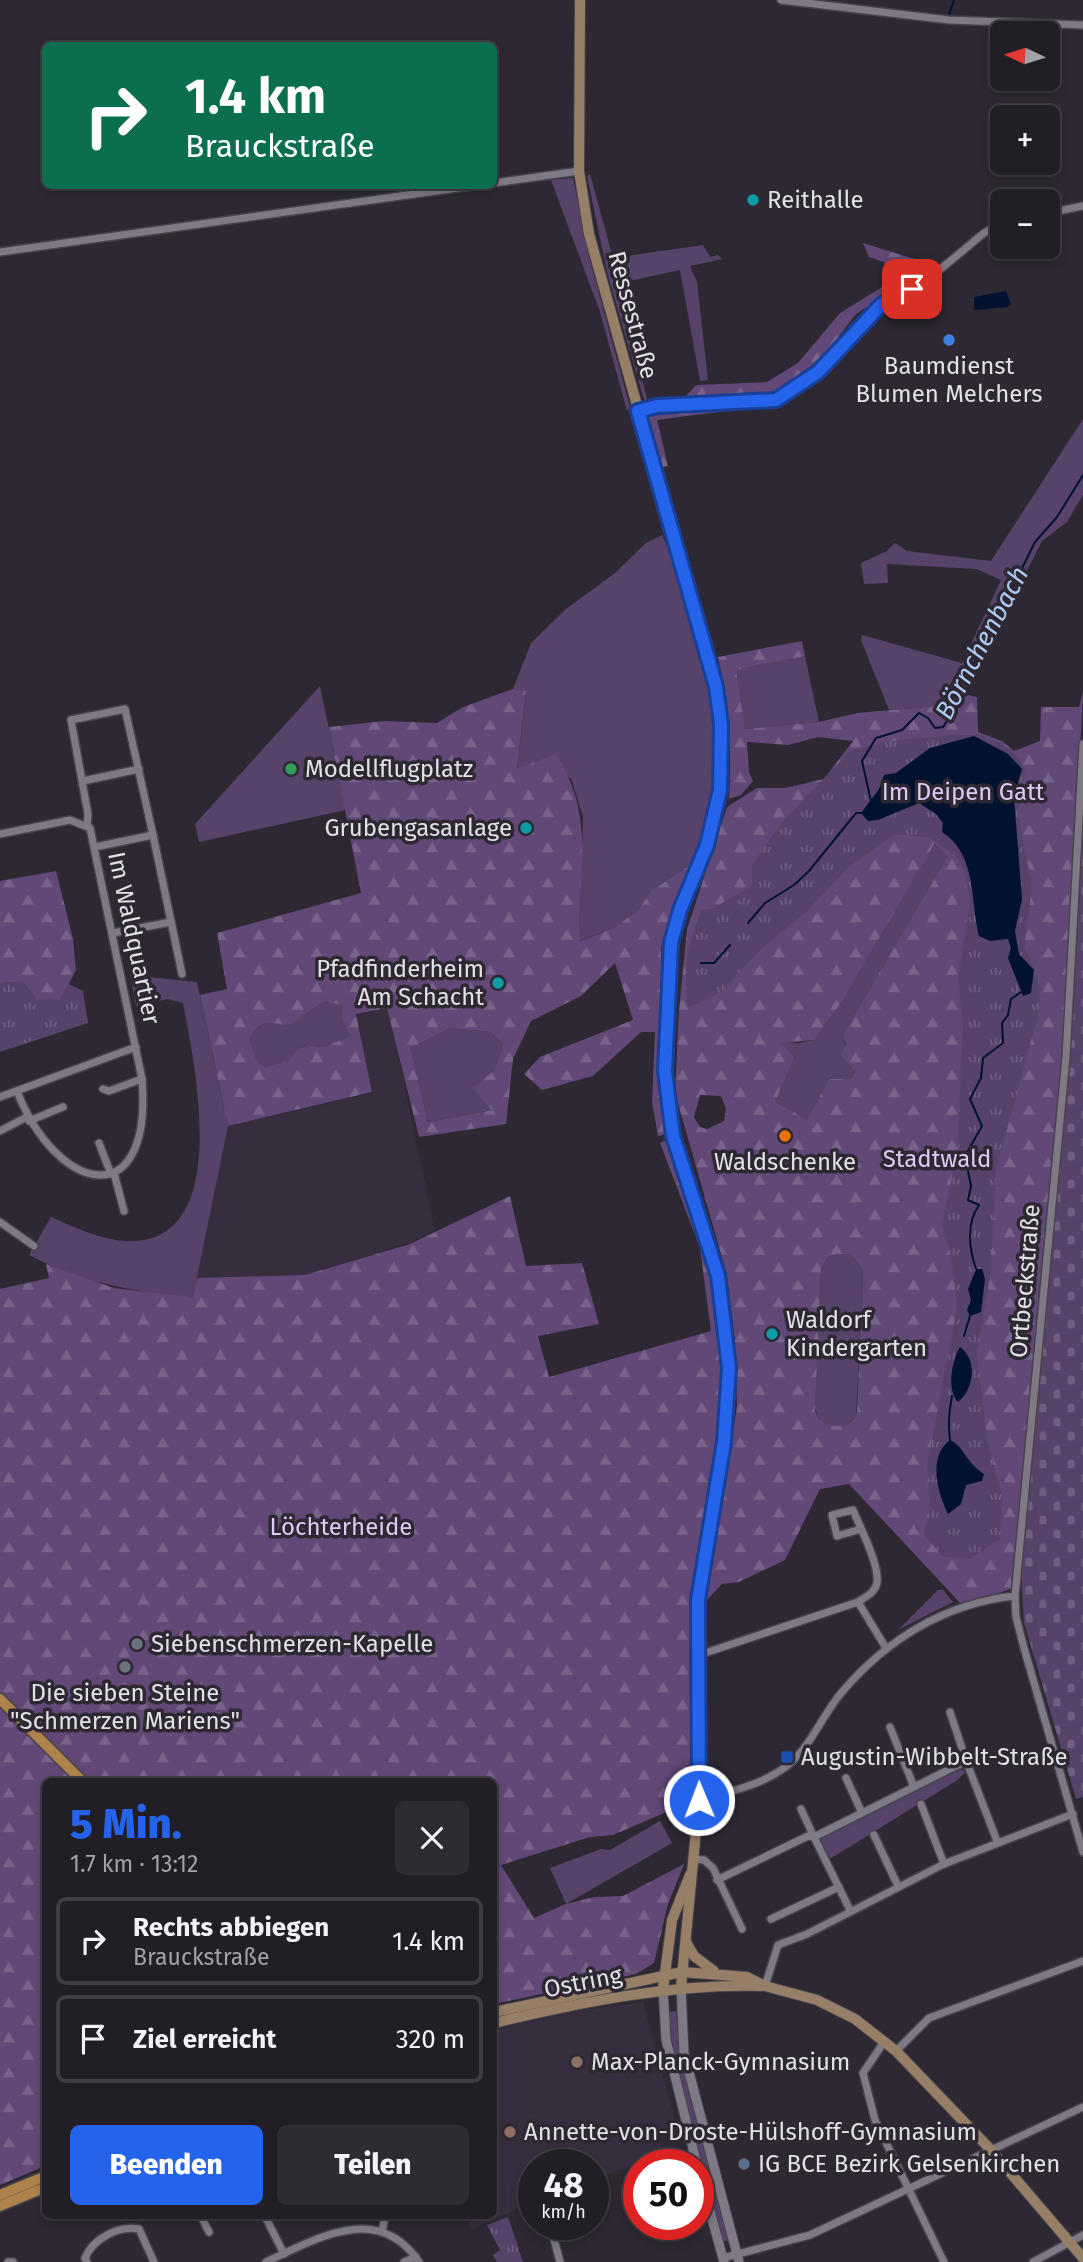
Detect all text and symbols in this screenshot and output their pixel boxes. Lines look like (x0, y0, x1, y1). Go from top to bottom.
north arrow (990, 21, 1060, 91)
map controls (990, 21, 1060, 259)
text: 1.4 km (185, 67, 326, 126)
icon: right (70, 70, 161, 161)
button: + (990, 105, 1060, 175)
text: Brauckstraße (185, 127, 375, 165)
place label: Reithalle (767, 186, 864, 214)
button: − (990, 189, 1060, 259)
marker: Reithalle (745, 192, 761, 208)
street label: Ressestraße (603, 248, 663, 382)
pin (882, 259, 942, 319)
icon: arrive (893, 270, 931, 308)
marker: Baumdienst Blumen Melchers (941, 332, 957, 348)
place label: Baumdienst Blumen Melchers (855, 352, 1043, 408)
water label: Börnchenbach (929, 561, 1035, 725)
place label: Modellflugplatz (305, 755, 473, 783)
marker: Modellflugplatz (283, 761, 299, 777)
park label: Im Deipen Gatt (882, 778, 1045, 806)
place label: Grubengasanlage (324, 814, 512, 842)
marker: Grubengasanlage (518, 820, 534, 836)
street label: Im Waldquartier (102, 849, 166, 1028)
place label: Pfadfinderheim Am Schacht (316, 955, 484, 1011)
marker: Pfadfinderheim Am Schacht (490, 975, 506, 991)
marker: Waldschenke (777, 1128, 793, 1144)
park label: Stadtwald (883, 1145, 991, 1173)
place label: Waldschenke (714, 1148, 856, 1176)
street label: Ortbeckstraße (1004, 1203, 1046, 1359)
place label: Waldorf Kindergarten (786, 1306, 927, 1362)
marker: Waldorf Kindergarten (764, 1326, 780, 1342)
park label: Löchterheide (270, 1513, 412, 1541)
place label: Siebenschmerzen-Kapelle (151, 1630, 433, 1658)
marker: Siebenschmerzen-Kapelle (129, 1636, 145, 1652)
marker: Die sieben Steine "Schmerzen Mariens" (117, 1659, 133, 1675)
place label: Die sieben Steine "Schmerzen Mariens" (10, 1679, 240, 1735)
place label: Augustin-Wibbelt-Straße (801, 1743, 1067, 1771)
marker: Augustin-Wibbelt-Straße (779, 1749, 795, 1765)
position arrow (662, 1763, 736, 1837)
text: 5 Min. (70, 1799, 182, 1849)
button: close (395, 1801, 469, 1875)
text: 1.7 km · 13:12 (70, 1850, 198, 1878)
text: Rechts abbiegen (133, 1912, 329, 1943)
icon: right (74, 1922, 112, 1960)
text: 1.4 km (392, 1926, 465, 1957)
text: Brauckstraße (133, 1943, 269, 1971)
street label: Ostring (542, 1961, 625, 2003)
icon: arrive (74, 2020, 112, 2058)
text: Ziel erreicht (133, 2024, 276, 2055)
text: 320 m (396, 2024, 465, 2055)
place label: Max-Planck-Gymnasium (591, 2048, 850, 2076)
marker: Max-Planck-Gymnasium (569, 2054, 585, 2070)
place label: Annette-von-Droste-Hülshoff-Gymnasium (524, 2118, 977, 2146)
marker: Annette-von-Droste-Hülshoff-Gymnasium (502, 2124, 518, 2140)
button: Beenden (70, 2125, 263, 2205)
button: Teilen (277, 2125, 469, 2205)
speed limit sign: 50 (623, 2149, 714, 2240)
place label: IG BCE Bezirk Gelsenkirchen (758, 2150, 1060, 2178)
marker: IG BCE Bezirk Gelsenkirchen (736, 2156, 752, 2172)
text: 48 (543, 2164, 584, 2206)
text: km/h (541, 2201, 586, 2223)

